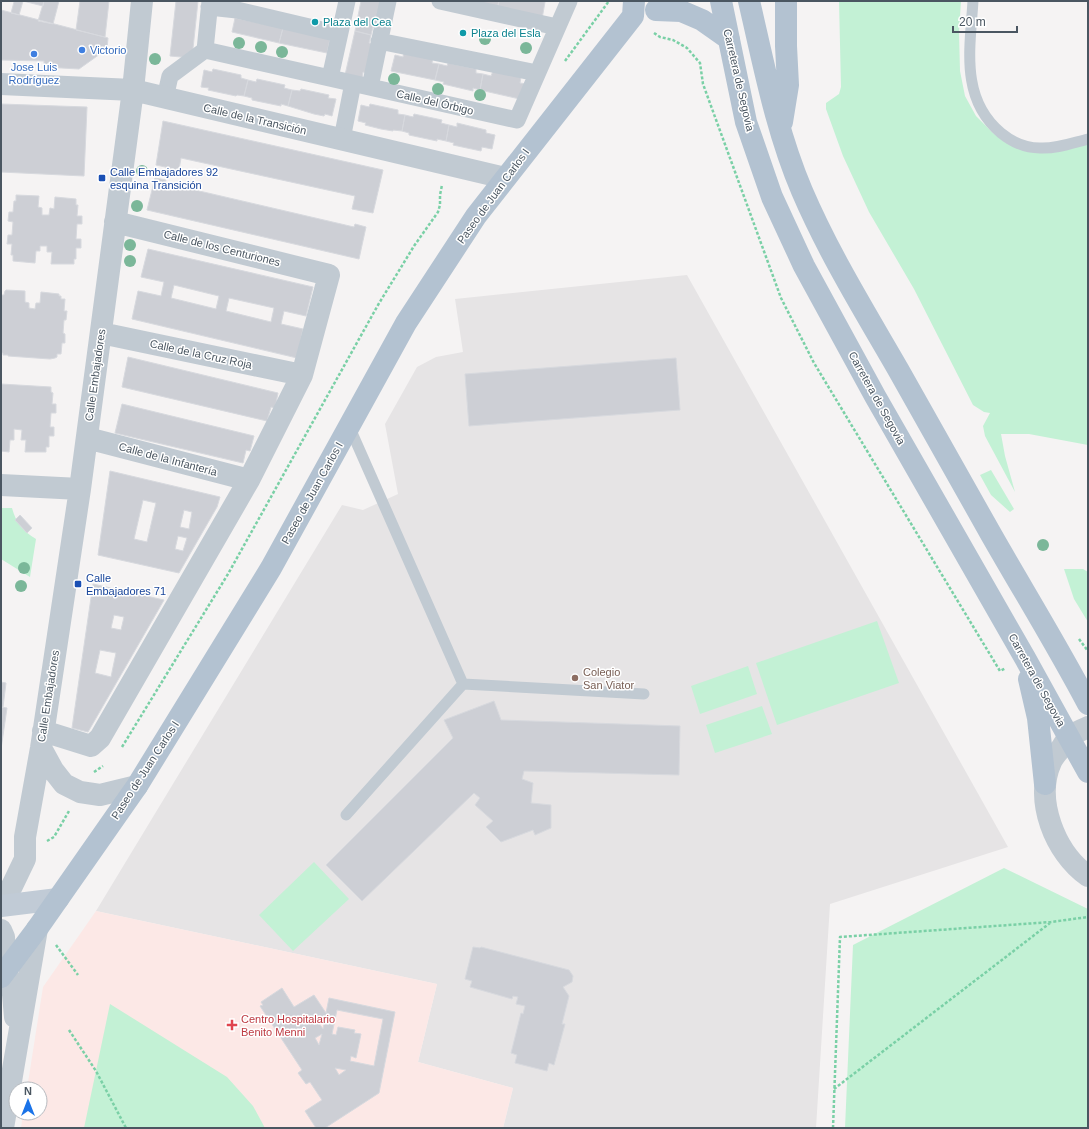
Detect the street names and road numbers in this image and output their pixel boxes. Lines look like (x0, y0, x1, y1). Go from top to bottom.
street label: Carretera de Segovia (721, 28, 757, 133)
street label: Calle del Órbigo (395, 87, 475, 117)
street label: Calle de la Transición (202, 101, 308, 137)
street label: Paseo de Juan Carlos I (455, 146, 531, 246)
street label: Calle de los Centuriones (162, 228, 282, 268)
street label: Calle Embajadores (83, 328, 107, 422)
street label: Calle de la Cruz Roja (149, 337, 254, 371)
street label: Carretera de Segovia (846, 349, 908, 447)
street label: Calle de la Infantería (117, 440, 219, 478)
street label: Paseo de Juan Carlos I (279, 440, 345, 546)
street label: Carretera de Segovia (1006, 631, 1068, 729)
street label: Calle Embajadores (35, 649, 61, 743)
street label: Paseo de Juan Carlos I (109, 719, 181, 821)

